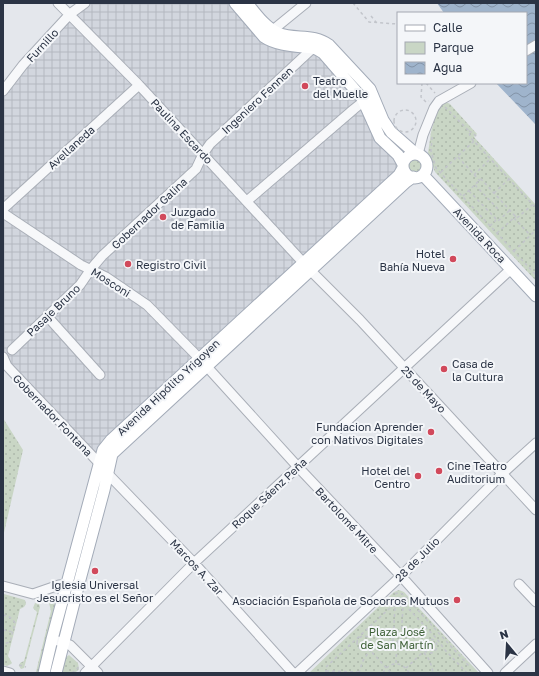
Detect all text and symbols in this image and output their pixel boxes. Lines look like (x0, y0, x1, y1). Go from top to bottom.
legend (397, 12, 527, 84)
text: Calle (433, 20, 463, 35)
street label: Furnillo (23, 25, 61, 64)
text: Parque (433, 40, 474, 55)
text: Agua (433, 60, 462, 75)
street label: Ingeniero Fennen (219, 64, 295, 136)
place label: Teatro del Muelle (313, 74, 368, 100)
marker: Teatro del Muelle (300, 81, 310, 91)
street label: Paulina Escardo (148, 96, 216, 167)
street label: Avellaneda (45, 123, 97, 171)
street label: Gobernador Galina (109, 175, 189, 251)
place label: Juzgado de Familia (171, 205, 225, 231)
street label: Avenida Roca (451, 205, 509, 265)
marker: Juzgado de Familia (158, 212, 168, 222)
place label: Hotel Bahía Nueva (380, 247, 445, 273)
marker: Hotel Bahía Nueva (448, 254, 458, 264)
place label: Registro Civil (136, 258, 207, 271)
marker: Registro Civil (123, 259, 133, 269)
street label: Mosconi (89, 265, 133, 299)
street label: Pasaje Bruno (24, 281, 83, 339)
street label: Avenida Hipólito Yrigoyen (114, 336, 222, 438)
place label: Casa de la Cultura (452, 357, 503, 383)
street label: 25 de Mayo (399, 363, 449, 415)
marker: Casa de la Cultura (439, 364, 449, 374)
street label: Gobernador Fontana (11, 371, 95, 459)
place label: Fundacion Aprender con Nativos Digitales (311, 420, 424, 446)
marker: Fundacion Aprender con Nativos Digitales (426, 427, 436, 437)
street label: Roque Sáenz Peña (229, 455, 309, 531)
place label: Cine Teatro Auditorium (447, 459, 507, 485)
place label: Hotel del Centro (361, 464, 410, 490)
marker: Cine Teatro Auditorium (434, 466, 444, 476)
marker: Hotel del Centro (413, 471, 423, 481)
street label: Bartolomé Mitre (313, 484, 381, 556)
street label: 28 de Julio (392, 534, 442, 584)
street label: Marcos A. Zar (168, 536, 227, 598)
marker: Iglesia Universal Jesucristo es el Señor (90, 566, 100, 576)
place label: Iglesia Universal Jesucristo es el Señor (37, 578, 154, 604)
place label: Asociación Española de Socorros Mutuos (232, 594, 449, 607)
marker: Asociación Española de Socorros Mutuos (452, 595, 462, 605)
north arrow (487, 624, 527, 664)
park label: Plaza José de San Martín (361, 625, 433, 651)
text: N (498, 627, 510, 641)

